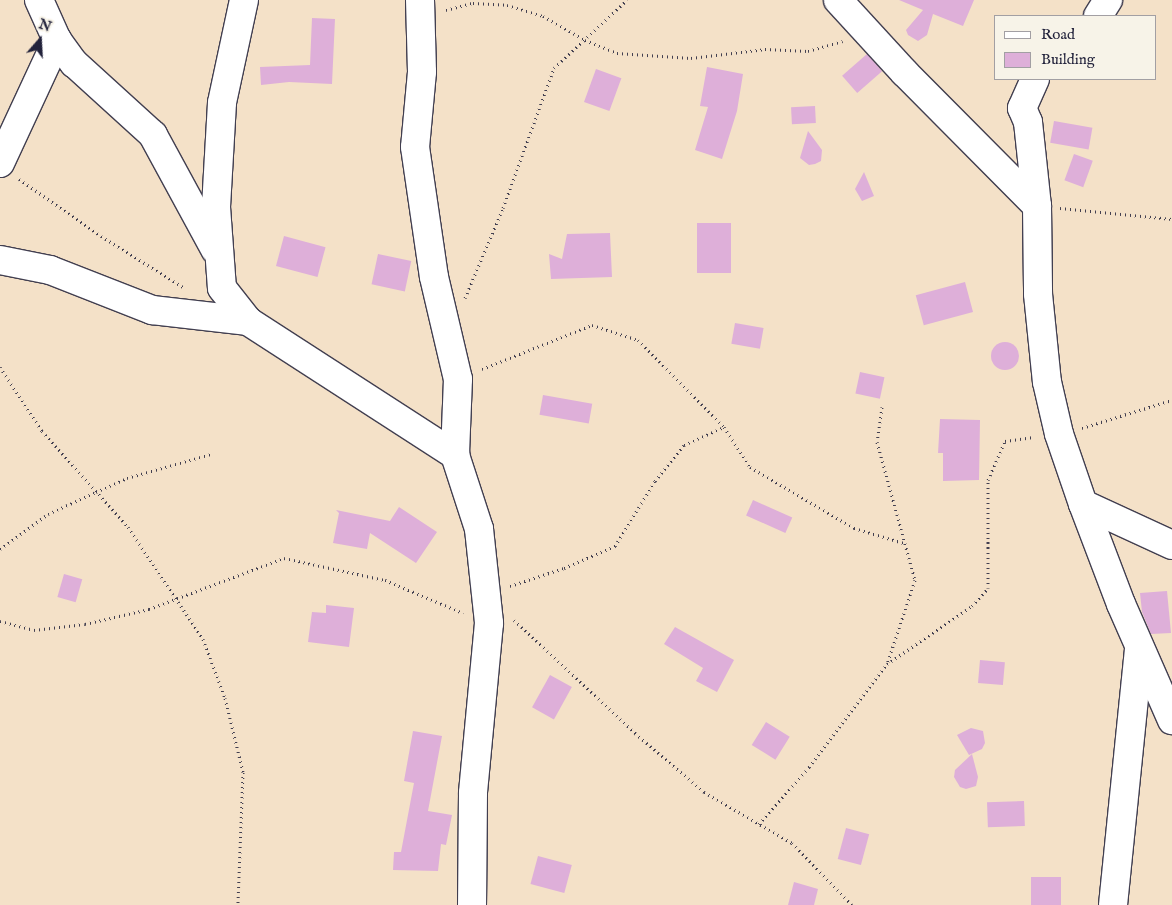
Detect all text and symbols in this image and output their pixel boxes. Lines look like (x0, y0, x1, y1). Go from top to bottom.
north arrow (15, 15, 65, 65)
text: N (36, 15, 54, 36)
legend (994, 15, 1157, 80)
text: Road (1041, 25, 1075, 44)
text: Building (1041, 50, 1095, 69)

